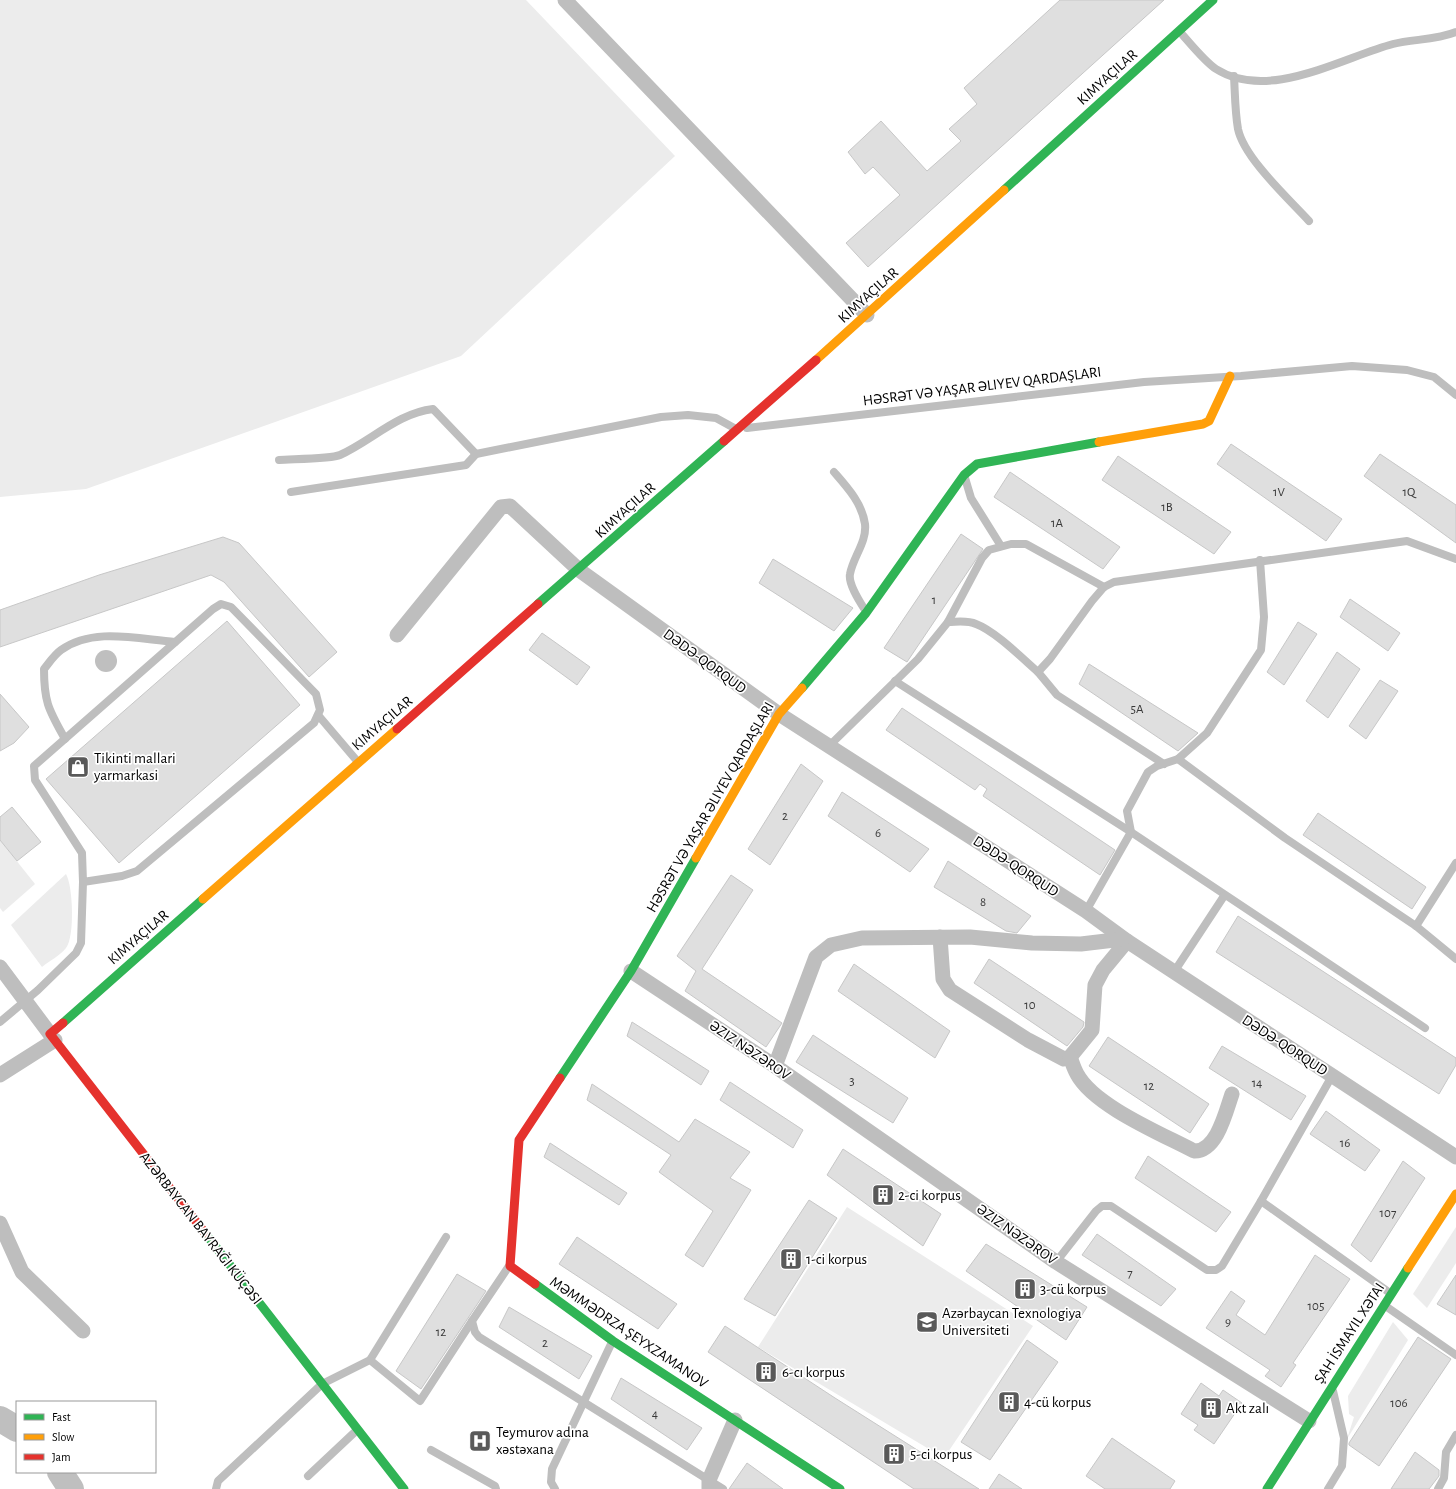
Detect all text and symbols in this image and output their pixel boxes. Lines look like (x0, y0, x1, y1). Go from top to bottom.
street label: KIMYAÇILAR (1075, 47, 1140, 108)
street label: KIMYAÇILAR (836, 265, 901, 326)
street label: HƏSRƏT VƏ YAŞAR ƏLIYEV QARDAŞLARI (862, 364, 1102, 409)
street label: KIMYAÇILAR (593, 480, 658, 541)
house number: 1V (1273, 486, 1286, 499)
house number: 1Q (1403, 486, 1417, 499)
house number: 1B (1161, 501, 1173, 514)
house number: 1A (1051, 517, 1063, 530)
house number: 1 (932, 594, 936, 607)
street label: DƏDƏ-QORQUD (660, 626, 749, 697)
street label: KIMYAÇILAR (349, 693, 415, 754)
street label: HƏSRƏT VƏ YAŞAR ƏLIYEV QARDAŞLARI (644, 700, 777, 915)
house number: 5A (1131, 703, 1144, 716)
place label: Tikinti mallari yarmarkasi (93, 751, 176, 783)
shop icon: Tikinti mallari yarmarkasi (65, 754, 91, 780)
house number: 2 (782, 810, 788, 823)
house number: 6 (875, 827, 881, 840)
street label: DƏDƏ-QORQUD (970, 833, 1061, 900)
house number: 8 (980, 896, 986, 909)
street label: KIMYAÇILAR (105, 907, 171, 968)
house number: 10 (1024, 999, 1036, 1012)
street label: DƏDƏ-QORQUD (1239, 1012, 1330, 1079)
street label: ƏZIZ NƏZƏROV (707, 1018, 793, 1083)
house number: 3 (849, 1075, 855, 1088)
house number: 14 (1252, 1077, 1262, 1090)
house number: 12 (1144, 1080, 1154, 1093)
house number: 16 (1340, 1137, 1350, 1150)
street label: AZƏRBAYCAN BAYRAĞI KÜÇƏSI (137, 1148, 266, 1307)
building icon: 2-ci korpus (870, 1182, 896, 1208)
place label: 2-ci korpus (898, 1188, 961, 1203)
street label: ƏZIZ NƏZƏROV (974, 1201, 1060, 1268)
house number: 107 (1380, 1207, 1397, 1220)
building icon: 1-ci korpus (778, 1246, 804, 1272)
place label: 1-ci korpus (806, 1252, 867, 1267)
house number: 7 (1127, 1267, 1133, 1280)
street label: MƏMMƏDRZA ŞEYXZAMANOV (547, 1274, 711, 1391)
building icon: 3-cü korpus (1012, 1276, 1038, 1302)
street label: ŞAH İSMAYIL XƏTAI (1310, 1279, 1387, 1386)
place label: 3-cü korpus (1040, 1282, 1106, 1297)
house number: 105 (1308, 1300, 1324, 1313)
place label: Azərbaycan Texnologiya Universiteti (942, 1306, 1082, 1338)
school or university icon: Azərbaycan Texnologiya Universiteti (914, 1309, 940, 1335)
house number: 9 (1225, 1316, 1231, 1329)
house number: 12 (436, 1326, 446, 1339)
house number: 2 (542, 1337, 548, 1350)
building icon: 6-cı korpus (753, 1359, 779, 1385)
place label: 6-cı korpus (782, 1365, 845, 1380)
building icon: 4-cü korpus (996, 1389, 1022, 1415)
place label: 4-cü korpus (1024, 1395, 1091, 1410)
building icon: Akt zalı (1198, 1395, 1224, 1421)
house number: 106 (1390, 1397, 1408, 1410)
legend (16, 1401, 156, 1473)
place label: Akt zalı (1226, 1401, 1269, 1416)
house number: 4 (652, 1408, 658, 1421)
text: Fast (52, 1411, 71, 1423)
place label: Teymurov adına xəstəxana (496, 1425, 589, 1457)
hospital icon: Teymurov adına xəstəxana (467, 1428, 493, 1454)
text: Slow (52, 1431, 74, 1443)
building icon: 5-ci korpus (881, 1441, 907, 1467)
place label: 5-ci korpus (910, 1447, 972, 1462)
text: Jam (52, 1451, 71, 1463)

